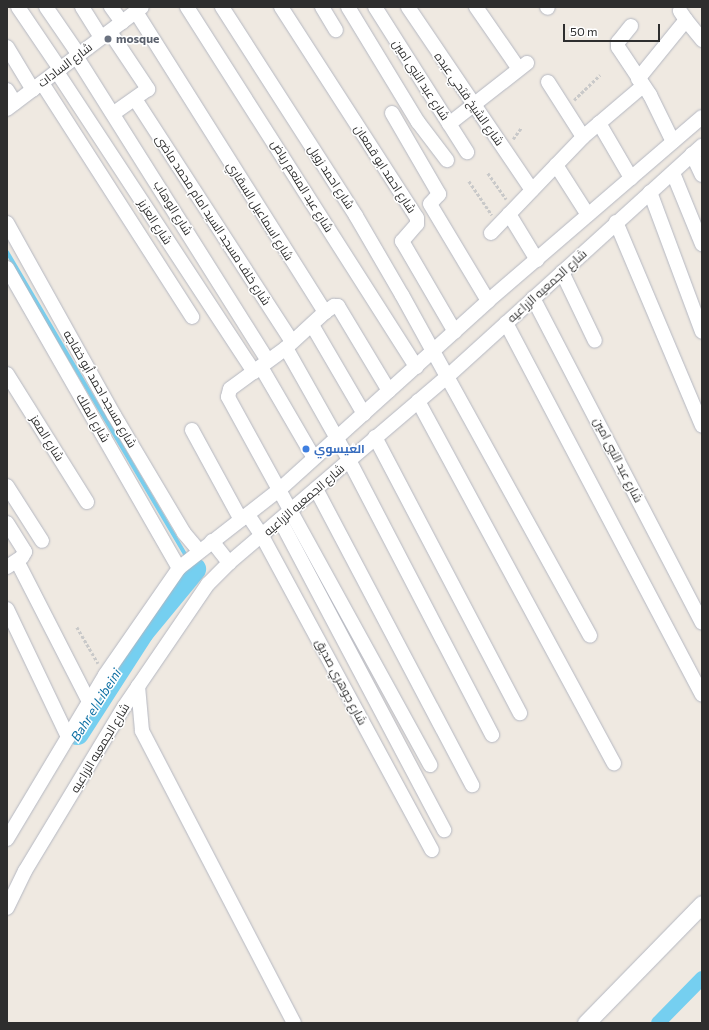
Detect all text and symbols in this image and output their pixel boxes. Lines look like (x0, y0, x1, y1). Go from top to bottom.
scale bar (565, 16, 662, 42)
text: 50 m (570, 24, 598, 38)
place label: mosque (116, 32, 159, 46)
marker: mosque (103, 34, 113, 44)
street label: شارع عبد النبى امين (390, 37, 452, 123)
street label: شارع السادات (35, 40, 95, 90)
street label: شارع الشيخ فتحي عبده (431, 50, 507, 148)
street label: شارع احمد ابو قمعان (351, 122, 419, 216)
street label: شارع خلف مسجد السيد امام محمد ماضى (152, 132, 274, 308)
street label: شارع عبد المنعم رياض (268, 137, 336, 235)
street label: شارع احمد زويل (305, 142, 357, 212)
street label: شارع اسماعيل السقاري (224, 159, 296, 263)
street label: شارع الوهاب (151, 178, 195, 238)
street label: شارع العزيز (135, 197, 175, 247)
street label: شارع الجمعيه الزراعيه (504, 247, 590, 325)
street label: شارع مسجد احمد أبو خفاجه (60, 328, 140, 450)
street label: شارع الملك (73, 391, 113, 445)
street label: شارع المعز (27, 412, 67, 464)
street label: شارع عبد النبى امين (590, 415, 646, 505)
place label: العيسوي (314, 442, 365, 456)
marker: العيسوي (301, 444, 311, 454)
street label: شارع الجمعيه الزراعيه (261, 461, 347, 539)
street label: شارع جوهري صديق (312, 636, 370, 728)
water label: Bahr el Libeini (68, 666, 124, 744)
street label: شارع الجمعيه الزراعيه (68, 701, 132, 795)

